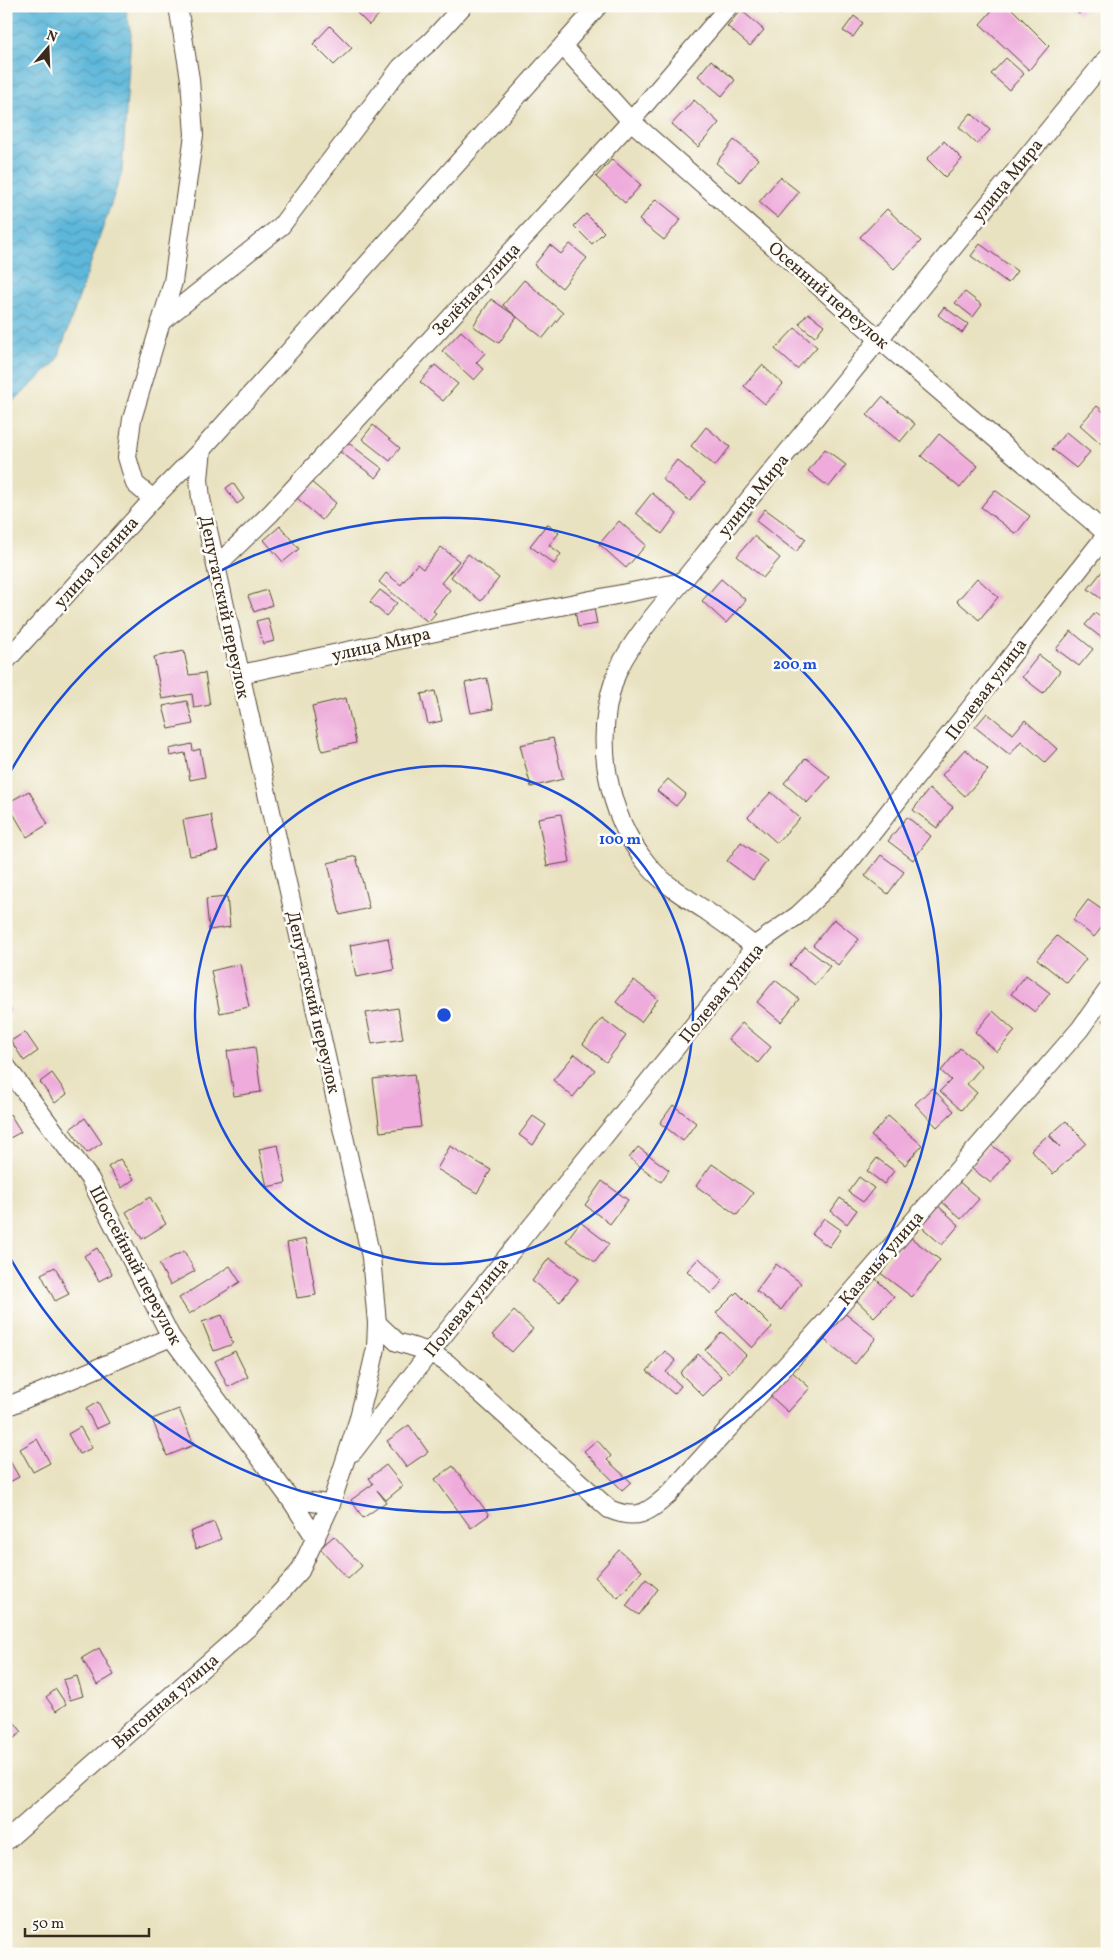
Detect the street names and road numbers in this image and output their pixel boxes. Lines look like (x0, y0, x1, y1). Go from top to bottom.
street label: улица Мира (967, 134, 1050, 228)
street label: Осенний переулок (762, 236, 894, 356)
street label: Зелёная улица (427, 238, 527, 342)
street label: улица Мира (713, 449, 796, 543)
street label: улица Ленина (49, 511, 145, 615)
street label: Депутатский переулок (192, 513, 255, 702)
street label: улица Мира (329, 622, 433, 669)
street label: Полевая улица (941, 634, 1034, 746)
street label: Депутатский переулок (279, 908, 346, 1097)
street label: Полевая улица (674, 939, 770, 1049)
street label: Шоссейный переулок (82, 1181, 188, 1350)
street label: Казачья улица (834, 1206, 930, 1312)
street label: Полевая улица (419, 1253, 515, 1363)
street label: Выгонная улица (107, 1649, 225, 1756)

